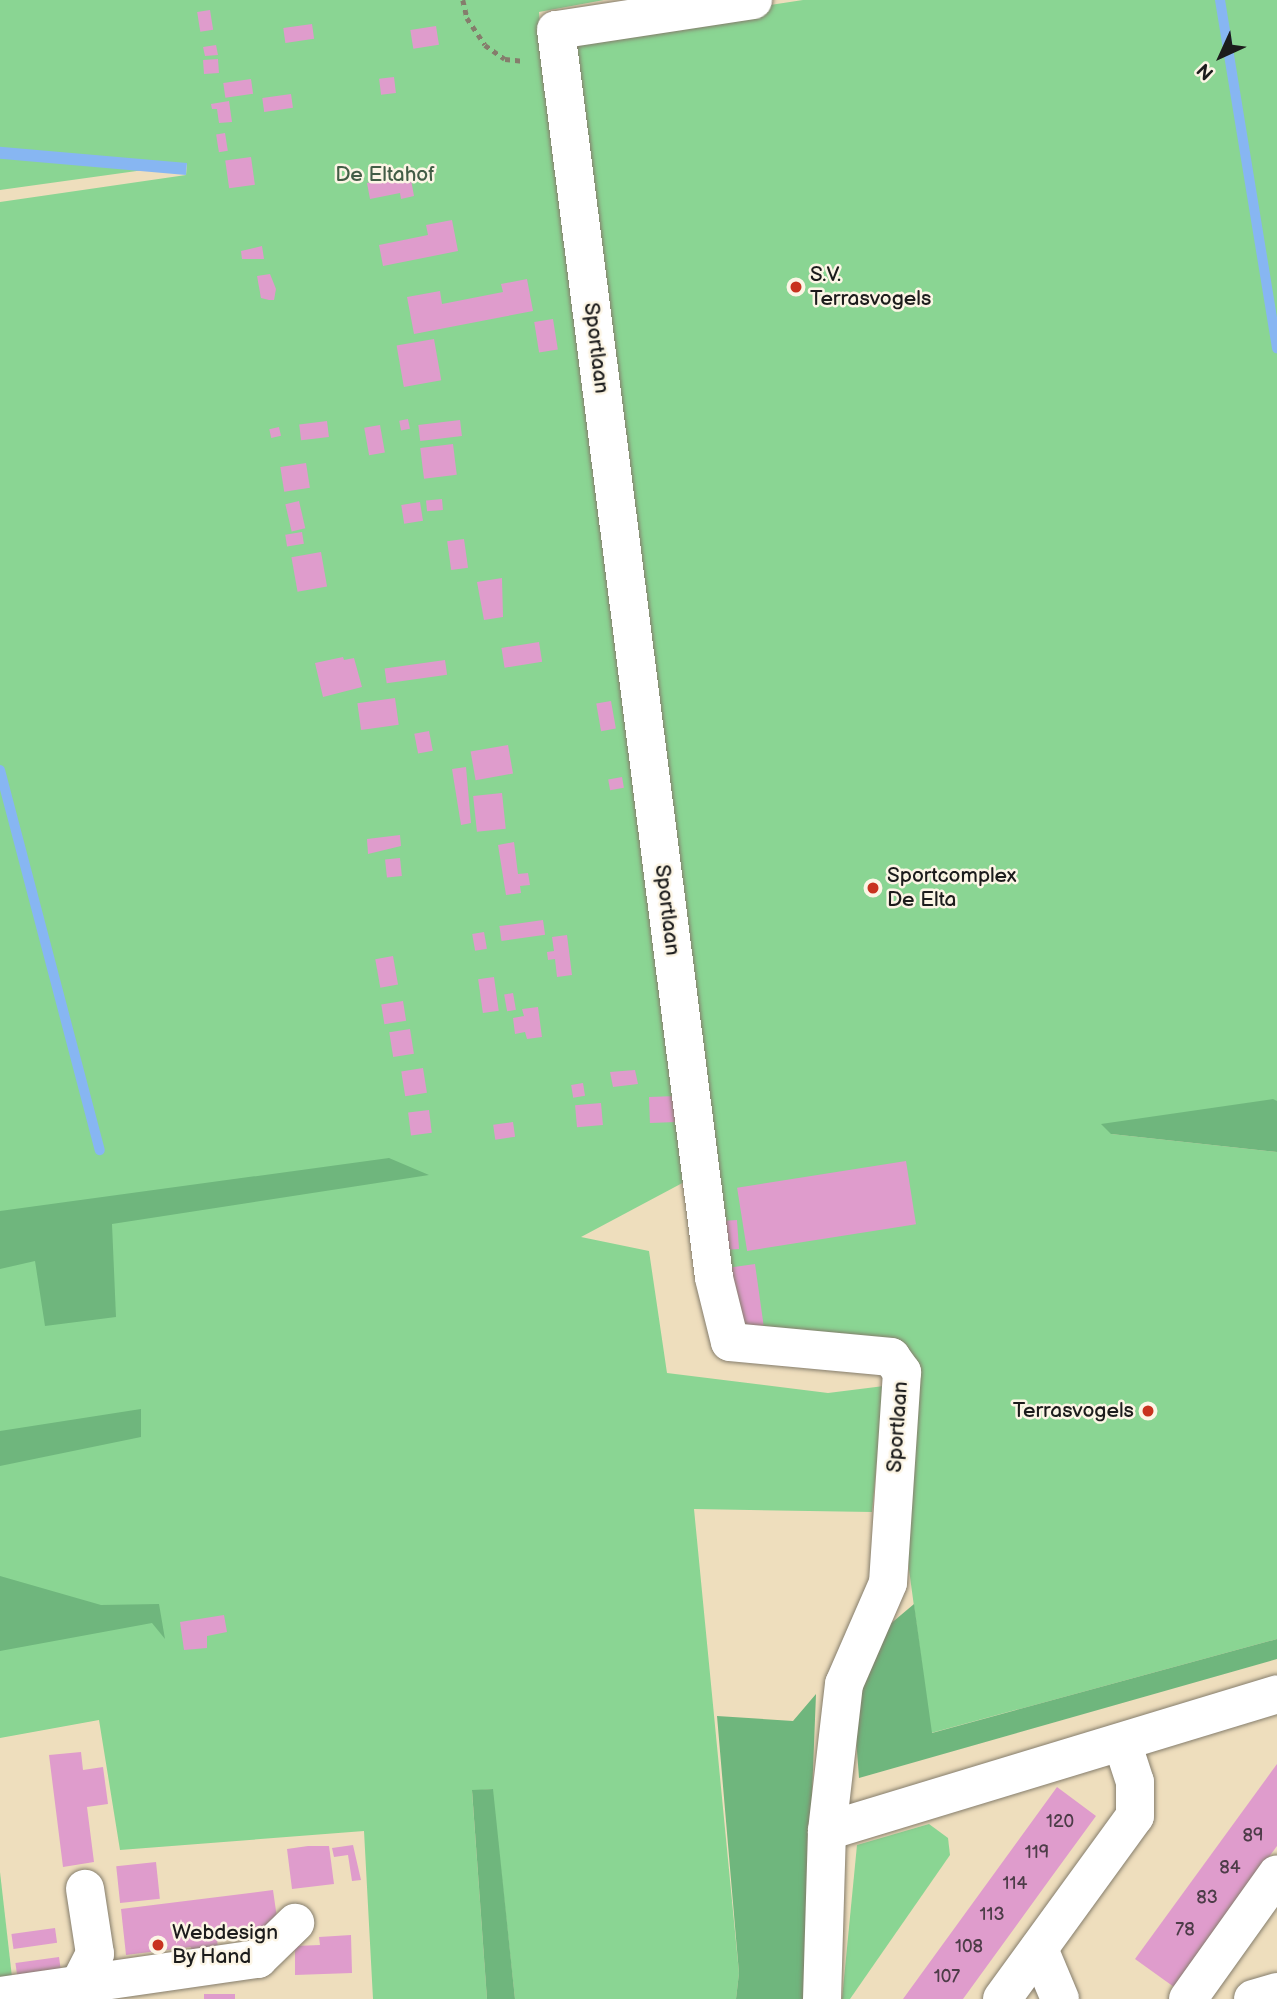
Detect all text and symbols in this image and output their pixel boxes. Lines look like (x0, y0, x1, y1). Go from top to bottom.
north arrow (1186, 21, 1256, 91)
text: N (1193, 58, 1219, 84)
park label: De Eltahof (335, 162, 435, 188)
place label: S.V. Terrasvogels (810, 262, 931, 312)
marker: S.V. Terrasvogels (788, 279, 804, 295)
street label: Sportlaan (578, 301, 614, 395)
street label: Sportlaan (649, 863, 685, 957)
place label: Sportcomplex De Elta (887, 863, 1017, 913)
marker: Sportcomplex De Elta (865, 880, 881, 896)
street label: Sportlaan (882, 1381, 914, 1473)
place label: Terrasvogels (1013, 1398, 1134, 1424)
marker: Terrasvogels (1140, 1403, 1156, 1419)
house number: 120 (1046, 1811, 1074, 1833)
house number: 89 (1243, 1825, 1263, 1847)
house number: 119 (1025, 1842, 1049, 1864)
house number: 84 (1219, 1857, 1241, 1879)
house number: 114 (1003, 1873, 1027, 1895)
house number: 83 (1196, 1887, 1218, 1909)
house number: 113 (979, 1904, 1005, 1926)
house number: 78 (1175, 1919, 1195, 1941)
place label: Webdesign By Hand (172, 1920, 278, 1970)
house number: 108 (955, 1936, 983, 1958)
marker: Webdesign By Hand (150, 1937, 166, 1953)
house number: 107 (934, 1966, 960, 1988)

